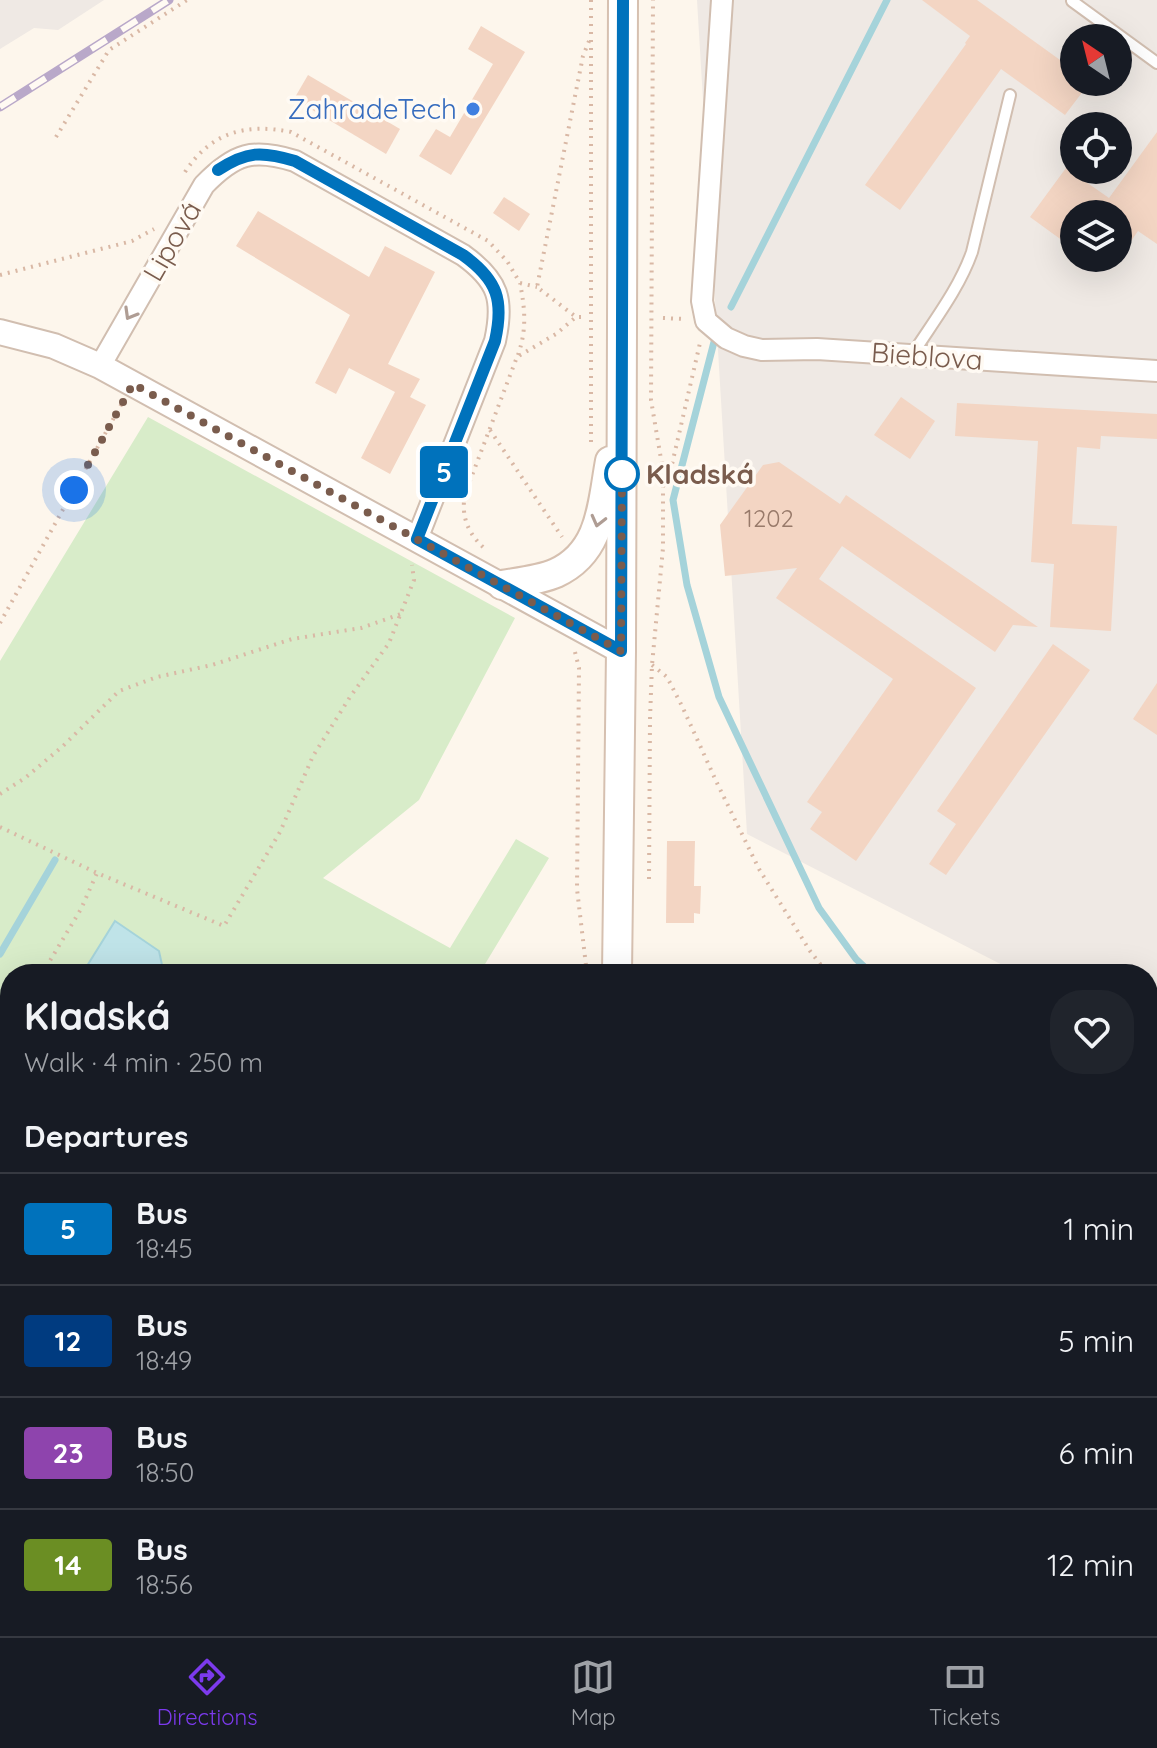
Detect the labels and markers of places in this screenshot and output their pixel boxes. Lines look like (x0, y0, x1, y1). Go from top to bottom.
place label: ZahradeTech (287, 91, 457, 126)
marker: ZahradeTech (464, 100, 482, 118)
place label: Kladská (646, 456, 754, 491)
marker: Kladská (605, 457, 639, 491)

